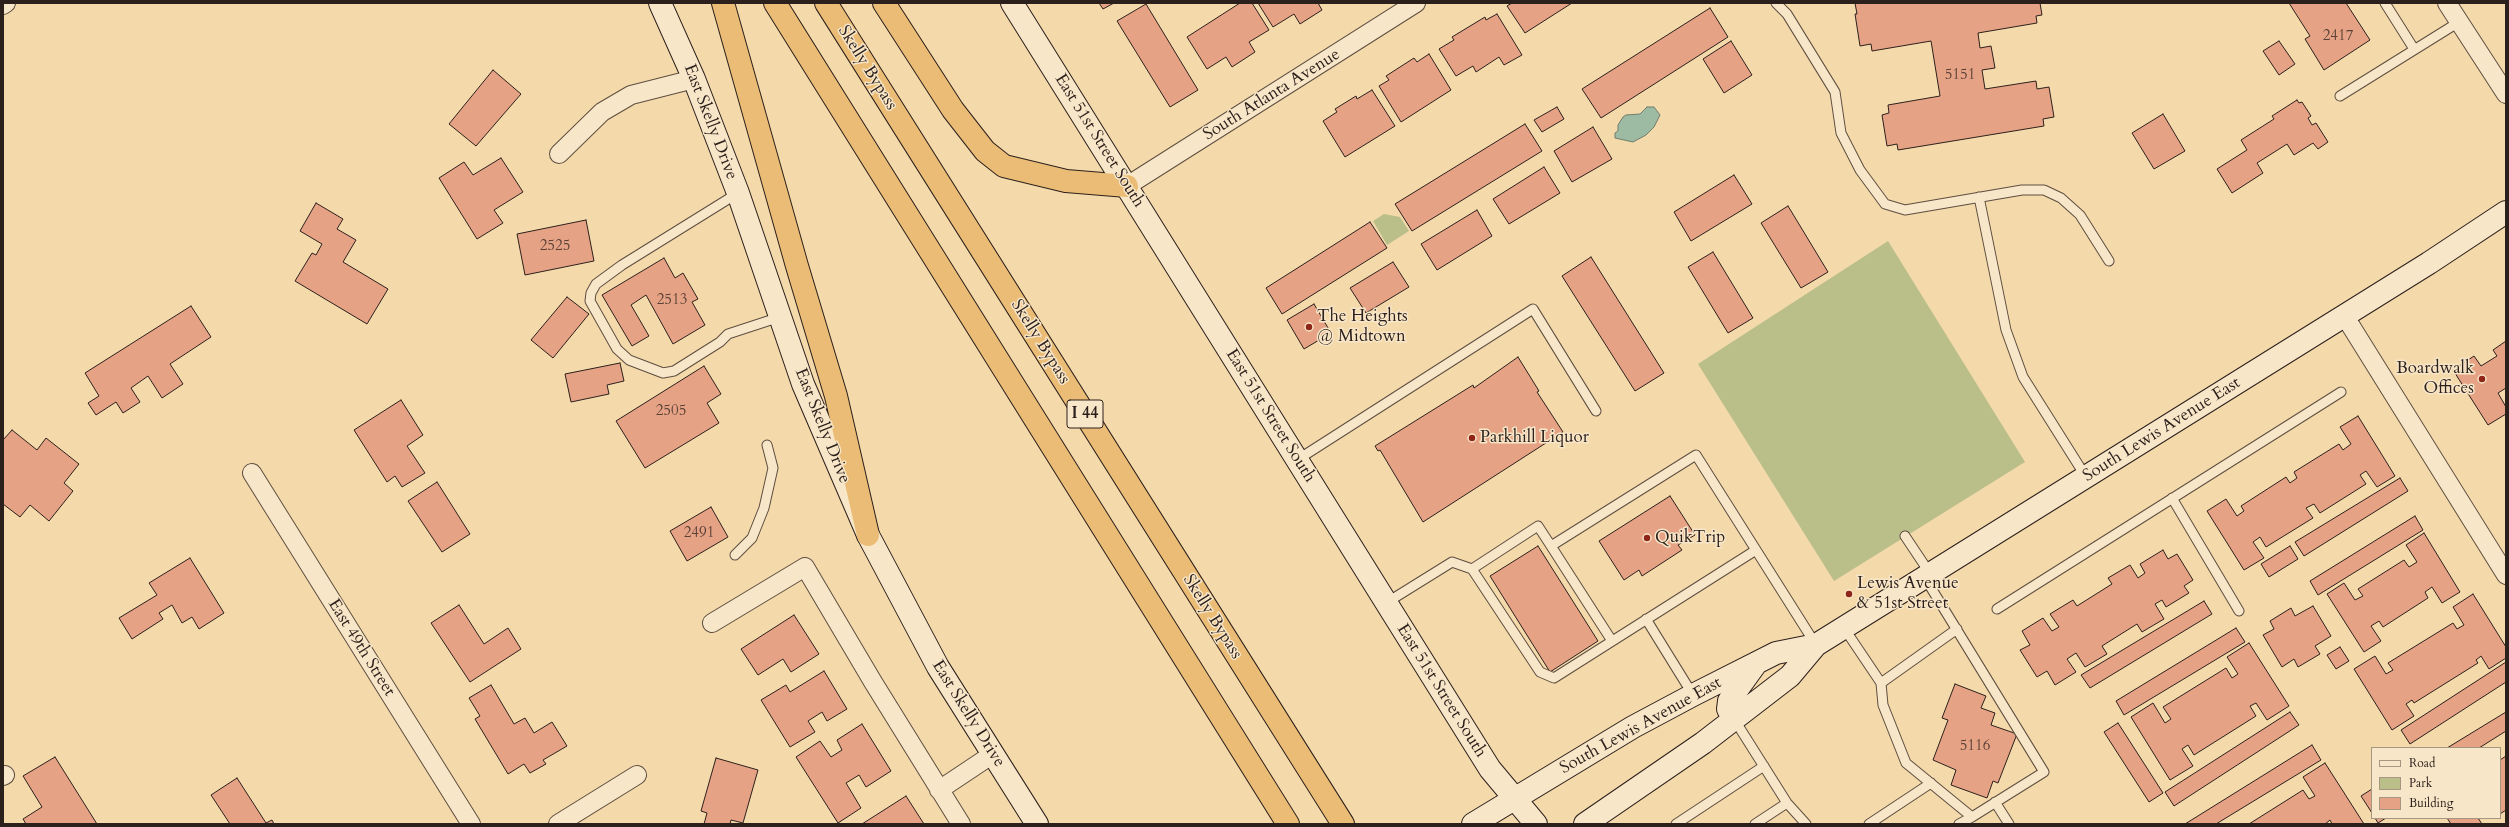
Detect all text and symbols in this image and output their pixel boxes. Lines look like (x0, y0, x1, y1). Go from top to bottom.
street label: Skelly Bypass (833, 22, 901, 114)
house number: 2417 (2323, 28, 2353, 46)
street label: South Atlanta Avenue (1200, 45, 1344, 145)
street label: East Skelly Drive (679, 61, 741, 183)
house number: 5151 (1945, 67, 1975, 85)
street label: East 51st Street South (1050, 70, 1148, 212)
house number: 2525 (540, 238, 570, 256)
house number: 2513 (657, 292, 687, 310)
street label: Skelly Bypass (1006, 296, 1074, 388)
place label: The Heights @ Midtown (1317, 307, 1408, 347)
marker: The Heights @ Midtown (1304, 322, 1314, 332)
street label: East 51st Street South (1221, 345, 1319, 487)
place label: Boardwalk Offices (2396, 359, 2474, 399)
street label: East Skelly Drive (790, 366, 854, 486)
street label: South Lewis Avenue East (2080, 373, 2244, 487)
marker: Boardwalk Offices (2477, 374, 2487, 384)
road number: I 44 (1067, 400, 1103, 428)
house number: 2505 (656, 403, 686, 421)
place label: Parkhill Liquor (1480, 428, 1589, 448)
marker: Parkhill Liquor (1467, 433, 1477, 443)
house number: 2491 (684, 525, 714, 543)
place label: QuikTrip (1655, 528, 1725, 548)
marker: QuikTrip (1642, 533, 1652, 543)
street label: Skelly Bypass (1178, 571, 1246, 663)
place label: Lewis Avenue & 51st Street (1857, 574, 1959, 614)
marker: Lewis Avenue & 51st Street (1844, 589, 1854, 599)
street label: East 49th Street (323, 596, 399, 700)
street label: East 51st Street South (1392, 620, 1490, 762)
street label: East Skelly Drive (927, 657, 1009, 771)
street label: South Lewis Avenue East (1557, 673, 1725, 779)
house number: 5116 (1960, 738, 1990, 756)
legend (2371, 747, 2501, 819)
text: Road (2409, 755, 2435, 771)
text: Park (2409, 775, 2432, 791)
text: Building (2409, 795, 2453, 811)

